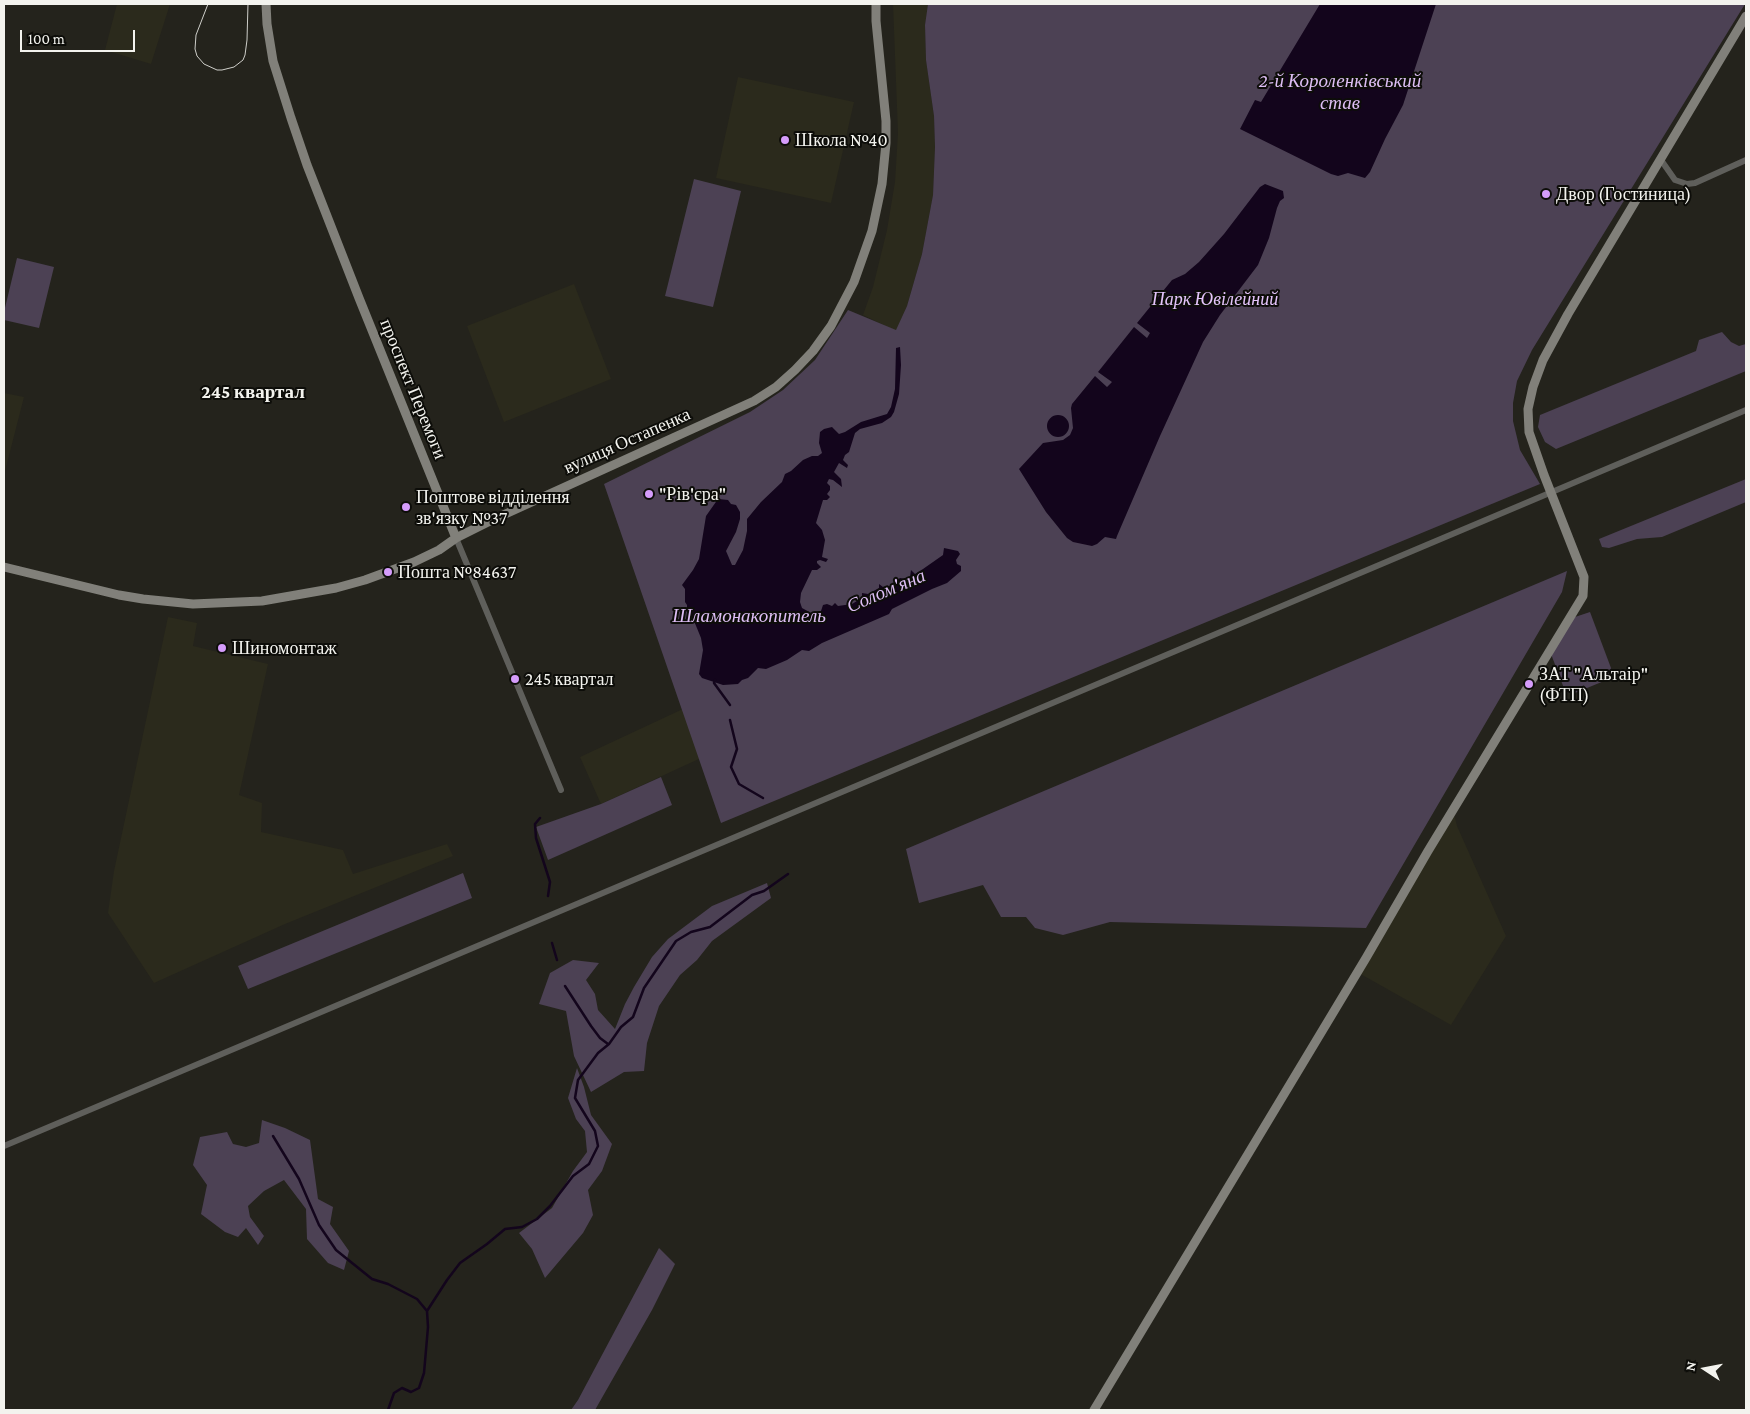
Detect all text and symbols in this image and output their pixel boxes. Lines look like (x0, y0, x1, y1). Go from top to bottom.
scale bar (22, 20, 138, 52)
text: 100 m (28, 31, 65, 47)
water label: 2-й Короленківський став (1259, 70, 1421, 114)
place label: Школа №40 (795, 129, 888, 151)
marker: Школа №40 (779, 134, 791, 146)
place label: Двор (Гостиница) (1556, 183, 1691, 205)
marker: Двор (Гостиница) (1540, 188, 1552, 200)
park label: Парк Ювілейний (1152, 288, 1278, 310)
street label: проспект Перемоги (375, 316, 451, 462)
district label: 245 квартал (201, 381, 305, 403)
street label: вулиця Остапенка (560, 403, 694, 479)
place label: "Рів'єра" (659, 483, 726, 505)
place label: Поштове відділення зв'язку №37 (416, 486, 570, 528)
marker: "Рів'єра" (643, 488, 655, 500)
marker: Поштове відділення зв'язку №37 (400, 501, 412, 513)
place label: Пошта №84637 (398, 561, 516, 583)
water label: Солом'яна (843, 564, 929, 618)
marker: Пошта №84637 (382, 566, 394, 578)
water label: Шламонакопитель (672, 605, 826, 627)
place label: Шиномонтаж (232, 637, 337, 659)
marker: Шиномонтаж (216, 642, 228, 654)
place label: ЗАТ "Альтаір" (ФТП) (1539, 663, 1648, 706)
place label: 245 квартал (525, 668, 614, 690)
marker: 245 квартал (509, 673, 521, 685)
marker: ЗАТ "Альтаір" (ФТП) (1523, 678, 1535, 690)
north arrow (1680, 1344, 1730, 1394)
text: N (1682, 1360, 1699, 1372)

